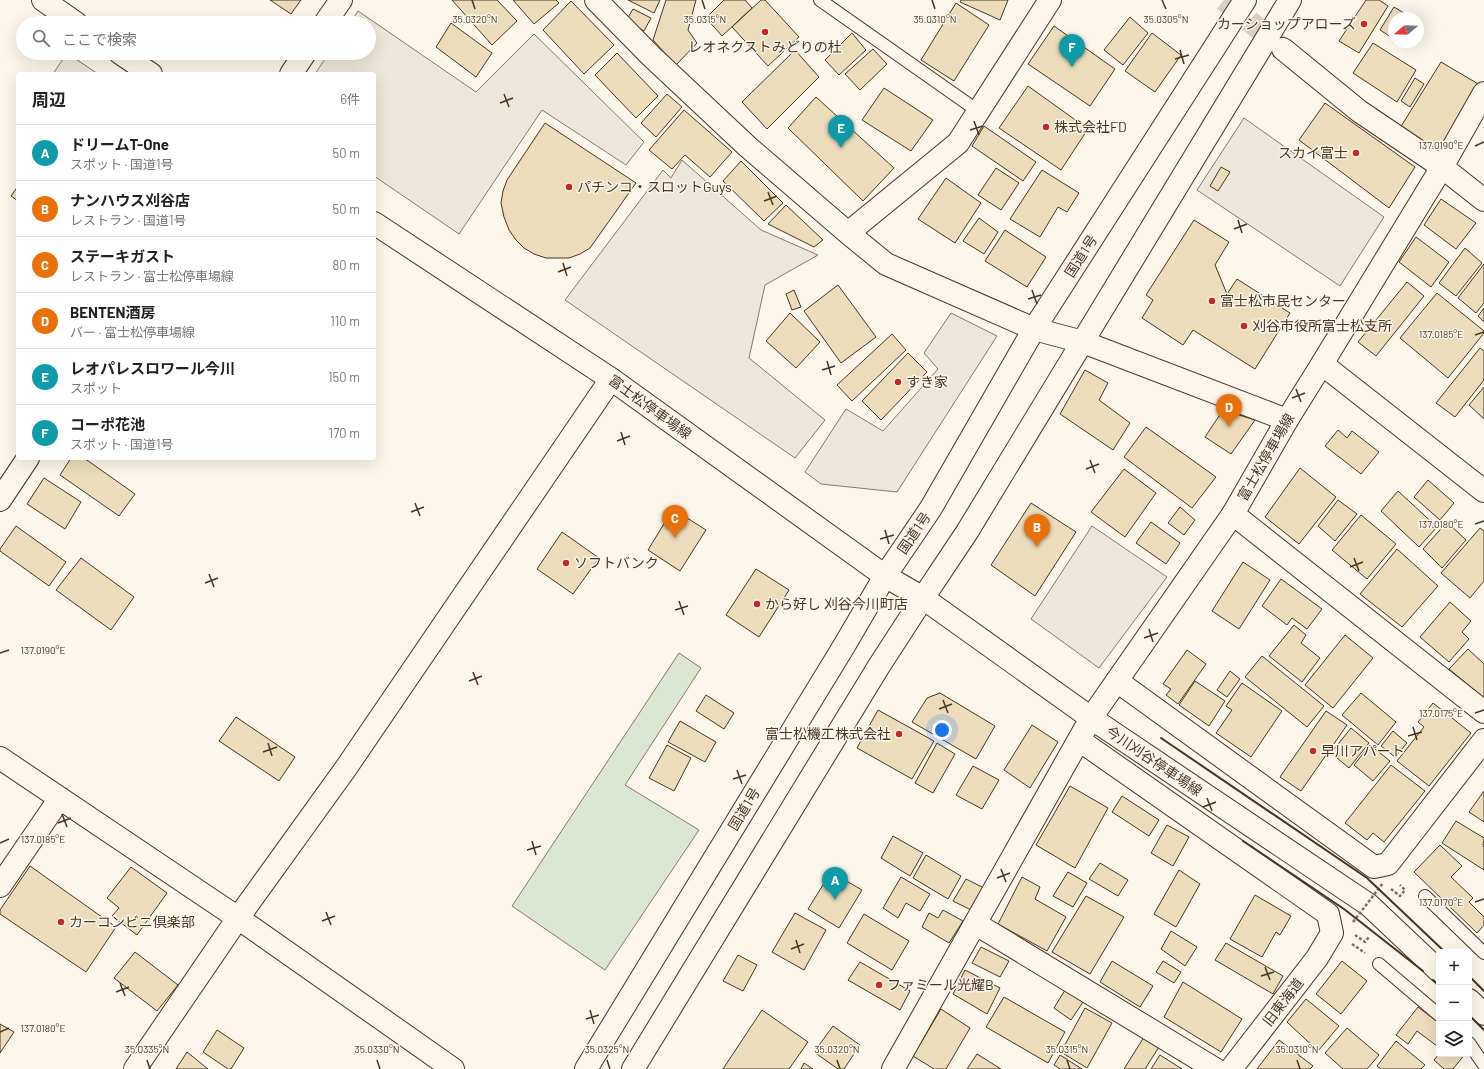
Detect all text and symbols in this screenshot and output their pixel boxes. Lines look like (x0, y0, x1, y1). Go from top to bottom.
north arrow (1388, 12, 1424, 48)
text: 35.0320°N (452, 13, 498, 25)
text: 35.0315°N (684, 13, 726, 25)
text: 35.0310°N (913, 13, 957, 25)
text: 35.0305°N (1144, 13, 1188, 25)
place label: カーショップアローズ (1217, 15, 1356, 32)
search box (16, 16, 376, 60)
marker: カーショップアローズ (1359, 19, 1369, 29)
icon: search (30, 27, 52, 49)
marker: レオネクストみどりの杜 (760, 27, 770, 37)
text: ここで検索 (62, 30, 137, 48)
pin: F (1059, 34, 1085, 67)
place label: レオネクストみどりの杜 (688, 38, 842, 55)
text: 周辺 (32, 89, 66, 109)
text: 6件 (340, 91, 360, 107)
pin: E (828, 115, 854, 148)
place label: 株式会社FD (1054, 118, 1127, 135)
marker: 株式会社FD (1041, 122, 1051, 132)
text: ドリームT-One (70, 135, 169, 153)
text: 137.0190°E (1419, 139, 1463, 151)
place label: スカイ富士 (1278, 144, 1348, 161)
text: A (41, 145, 49, 161)
text: 50 m (333, 145, 360, 161)
marker: スカイ富士 (1351, 148, 1361, 158)
text: スポット · 国道1号 (70, 156, 173, 172)
place label: パチンコ・スロットGuys (577, 178, 732, 195)
marker: パチンコ・スロットGuys (564, 182, 574, 192)
text: ナンハウス刈谷店 (70, 191, 190, 209)
text: B (41, 201, 49, 217)
text: 50 m (333, 201, 360, 217)
text: レストラン · 国道1号 (70, 212, 186, 228)
street label: 国道1号 (1061, 231, 1100, 280)
text: ステーキガスト (70, 247, 175, 265)
text: C (41, 257, 49, 273)
text: 80 m (333, 257, 360, 273)
text: レストラン · 富士松停車場線 (70, 268, 234, 284)
place label: 富士松市民センター (1220, 292, 1346, 309)
marker: 富士松市民センター (1207, 296, 1217, 306)
text: BENTEN酒房 (70, 303, 156, 321)
text: D (41, 313, 49, 329)
text: 110 m (330, 313, 360, 329)
place label: 刈谷市役所富士松支所 (1252, 317, 1392, 334)
marker: 刈谷市役所富士松支所 (1239, 321, 1249, 331)
text: バー · 富士松停車場線 (70, 324, 195, 340)
text: 137.0185°E (1419, 328, 1463, 340)
text: レオパレスロワール今川 (70, 359, 235, 377)
text: E (41, 369, 49, 385)
text: 150 m (328, 369, 360, 385)
street label: 富士松停車場線 (606, 371, 695, 442)
place label: すき家 (906, 373, 948, 390)
marker: すき家 (893, 377, 903, 387)
text: スポット (70, 380, 122, 396)
pin: D (1216, 394, 1242, 427)
street label: 富士松停車場線 (1234, 410, 1297, 503)
text: コーポ花池 (70, 415, 145, 433)
text: F (41, 425, 49, 441)
text: 170 m (329, 425, 360, 441)
text: スポット · 国道1号 (70, 436, 173, 452)
pin: C (662, 505, 688, 538)
street label: 国道1号 (893, 509, 934, 557)
pin: B (1024, 514, 1050, 547)
text: 137.0180°E (1419, 518, 1463, 530)
place label: ソフトバンク (574, 554, 659, 571)
marker: ソフトバンク (561, 558, 571, 568)
place label: から好し 刈谷今川町店 (765, 595, 908, 612)
marker: から好し 刈谷今川町店 (752, 599, 762, 609)
text: 137.0190°E (21, 644, 65, 656)
text: 137.0175°E (1419, 707, 1463, 719)
your location (932, 720, 952, 740)
street label: 今川刈谷停車場線 (1103, 722, 1205, 799)
place label: 富士松機工株式会社 (765, 725, 891, 742)
marker: 富士松機工株式会社 (894, 729, 904, 739)
place label: 早川アパート (1321, 742, 1405, 759)
marker: 早川アパート (1308, 746, 1318, 756)
street label: 国道1号 (724, 784, 763, 833)
text: 137.0185°E (21, 833, 65, 845)
pin: A (822, 867, 848, 900)
text: 137.0170°E (1419, 896, 1463, 908)
place label: カーコンビニ倶楽部 (69, 913, 195, 930)
marker: カーコンビニ倶楽部 (56, 917, 66, 927)
map controls (1436, 949, 1472, 1057)
button: + (1436, 949, 1472, 985)
street label: 旧東海道 (1259, 974, 1307, 1029)
place label: ファミール光耀B (887, 976, 994, 993)
marker: ファミール光耀B (874, 980, 884, 990)
button: − (1436, 985, 1472, 1021)
button: layers (1436, 1021, 1472, 1057)
text: 137.0180°E (21, 1022, 65, 1034)
text: 35.0335°N (125, 1043, 169, 1055)
text: 35.0330°N (355, 1043, 399, 1055)
text: 35.0325°N (585, 1043, 629, 1055)
text: 35.0320°N (814, 1043, 860, 1055)
text: 35.0315°N (1046, 1043, 1088, 1055)
text: 35.0310°N (1275, 1043, 1319, 1055)

